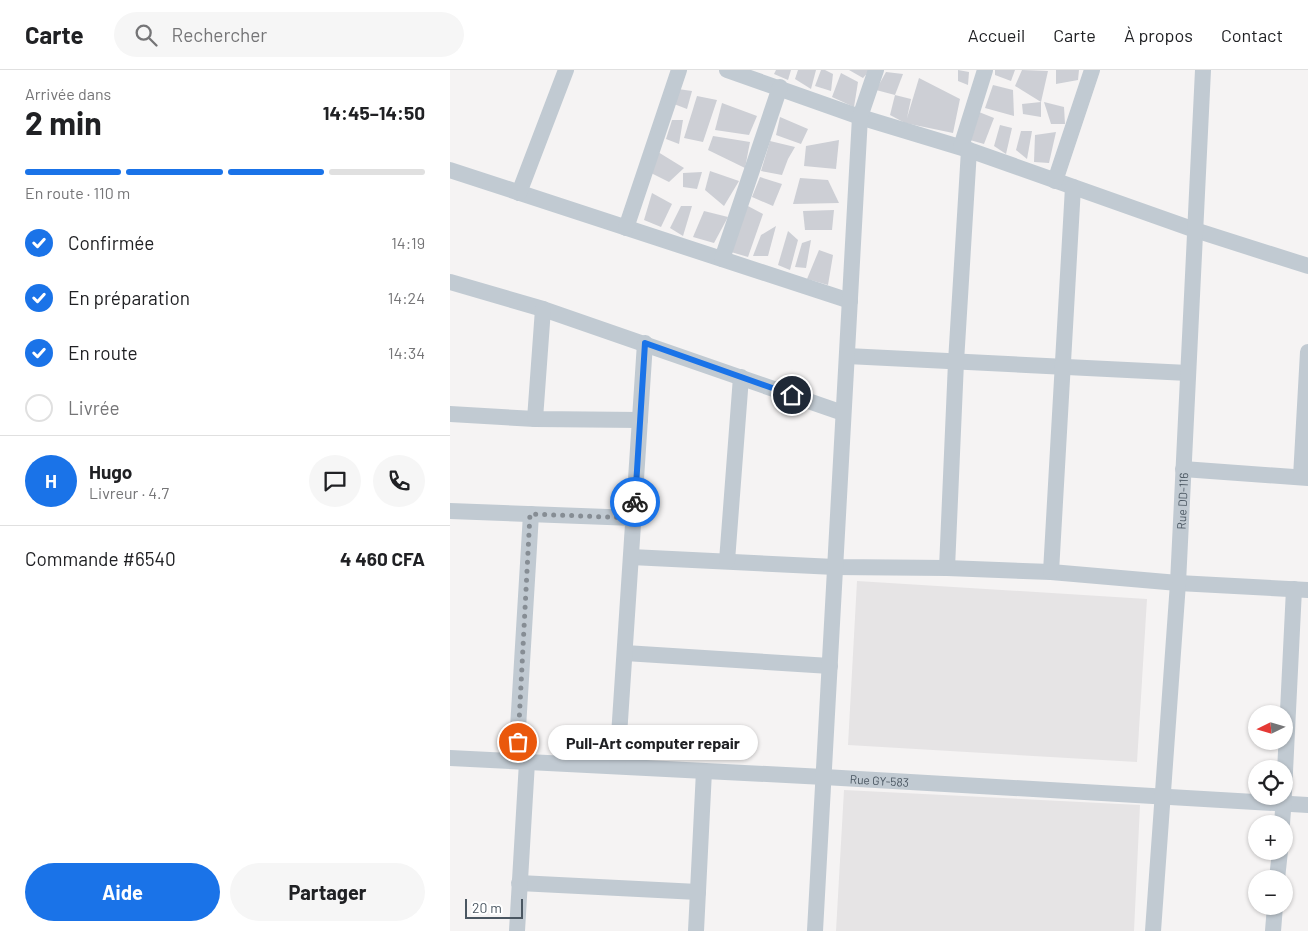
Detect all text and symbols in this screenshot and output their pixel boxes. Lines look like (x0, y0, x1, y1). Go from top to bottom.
search box (114, 12, 464, 57)
text: Carte (25, 20, 84, 49)
icon: search (132, 21, 160, 49)
text: Rechercher (172, 23, 267, 46)
text: Accueil (968, 24, 1025, 46)
text: Carte (1053, 24, 1096, 46)
text: À propos (1124, 24, 1193, 46)
text: Contact (1221, 24, 1283, 46)
text: Arrivée dans (25, 84, 111, 103)
text: 14:45–14:50 (323, 101, 425, 124)
text: 2 min (25, 103, 102, 141)
text: En route · 110 m (25, 183, 130, 202)
icon: check (25, 229, 53, 257)
text: Confirmée (68, 231, 155, 254)
text: 14:19 (391, 233, 425, 252)
icon: check (25, 284, 53, 312)
text: En préparation (68, 286, 190, 309)
text: 14:24 (388, 288, 425, 307)
icon: check (25, 339, 53, 367)
text: En route (68, 341, 138, 364)
text: 14:34 (388, 343, 425, 362)
pin (771, 374, 813, 416)
icon: home (778, 381, 806, 409)
text: Livrée (68, 396, 120, 419)
button: chat (309, 455, 361, 507)
button: phone (373, 455, 425, 507)
text: Hugo (89, 460, 132, 483)
text: H (45, 469, 57, 492)
street label: Rue DD-116 (1174, 472, 1190, 530)
courier (610, 477, 660, 527)
text: Livreur · 4.7 (89, 483, 169, 502)
icon: bike (621, 488, 649, 516)
text: Commande #6540 (25, 547, 176, 570)
text: 4 460 CFA (340, 547, 425, 570)
north arrow (1248, 705, 1292, 750)
map controls (1248, 705, 1293, 915)
pin (497, 721, 539, 763)
callout: Pull-Art computer repair (548, 724, 758, 760)
icon: bag (504, 728, 532, 756)
text: Pull-Art computer repair (566, 733, 740, 752)
button: locate (1248, 760, 1293, 805)
street label: Rue GY-583 (849, 772, 909, 789)
button: + (1248, 815, 1293, 860)
button: Aide (25, 863, 220, 921)
button: Partager (230, 863, 425, 921)
button: − (1248, 870, 1293, 915)
scale bar (465, 896, 522, 919)
text: 20 m (472, 899, 502, 916)

